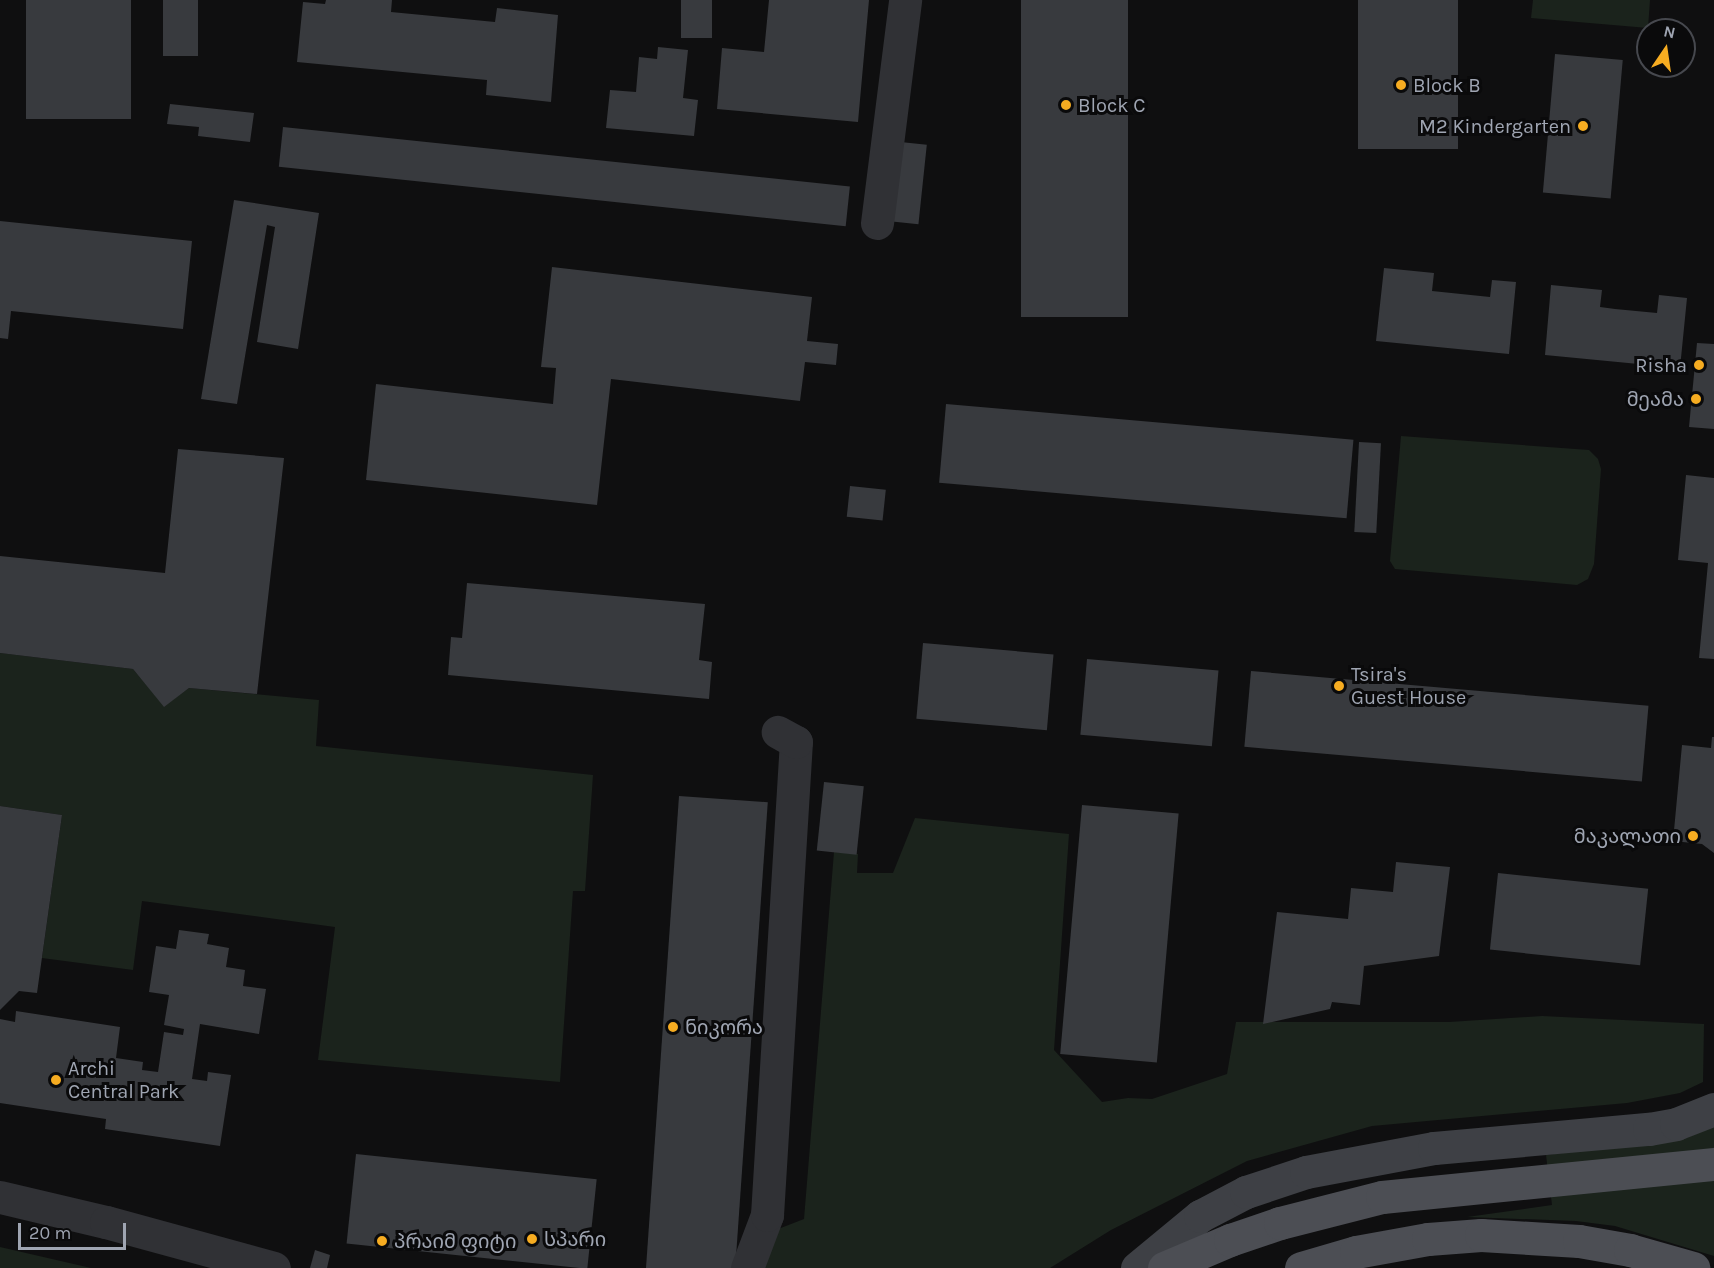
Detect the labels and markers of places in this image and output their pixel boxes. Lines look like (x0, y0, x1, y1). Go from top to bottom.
place label: Block B (1413, 73, 1481, 97)
marker: Block B (1394, 78, 1408, 92)
place label: Block C (1078, 93, 1146, 117)
marker: Block C (1059, 98, 1073, 112)
place label: M2 Kindergarten (1419, 114, 1571, 138)
marker: M2 Kindergarten (1576, 119, 1590, 133)
place label: Risha (1635, 353, 1687, 377)
marker: Risha (1692, 358, 1706, 372)
place label: მეამა (1627, 387, 1684, 411)
marker: მეამა (1689, 392, 1703, 406)
place label: Tsira's Guest House (1351, 662, 1466, 709)
marker: Tsira's Guest House (1332, 679, 1346, 693)
place label: მაკალათი (1574, 824, 1681, 848)
marker: მაკალათი (1686, 829, 1700, 843)
place label: ნიკორა (685, 1015, 763, 1039)
marker: ნიკორა (666, 1020, 680, 1034)
place label: Archi Central Park (68, 1056, 179, 1103)
marker: Archi Central Park (49, 1073, 63, 1087)
place label: სპარი (544, 1227, 606, 1251)
place label: პრაიმ ფიტი (394, 1229, 516, 1253)
marker: სპარი (525, 1232, 539, 1246)
marker: პრაიმ ფიტი (375, 1234, 389, 1248)

